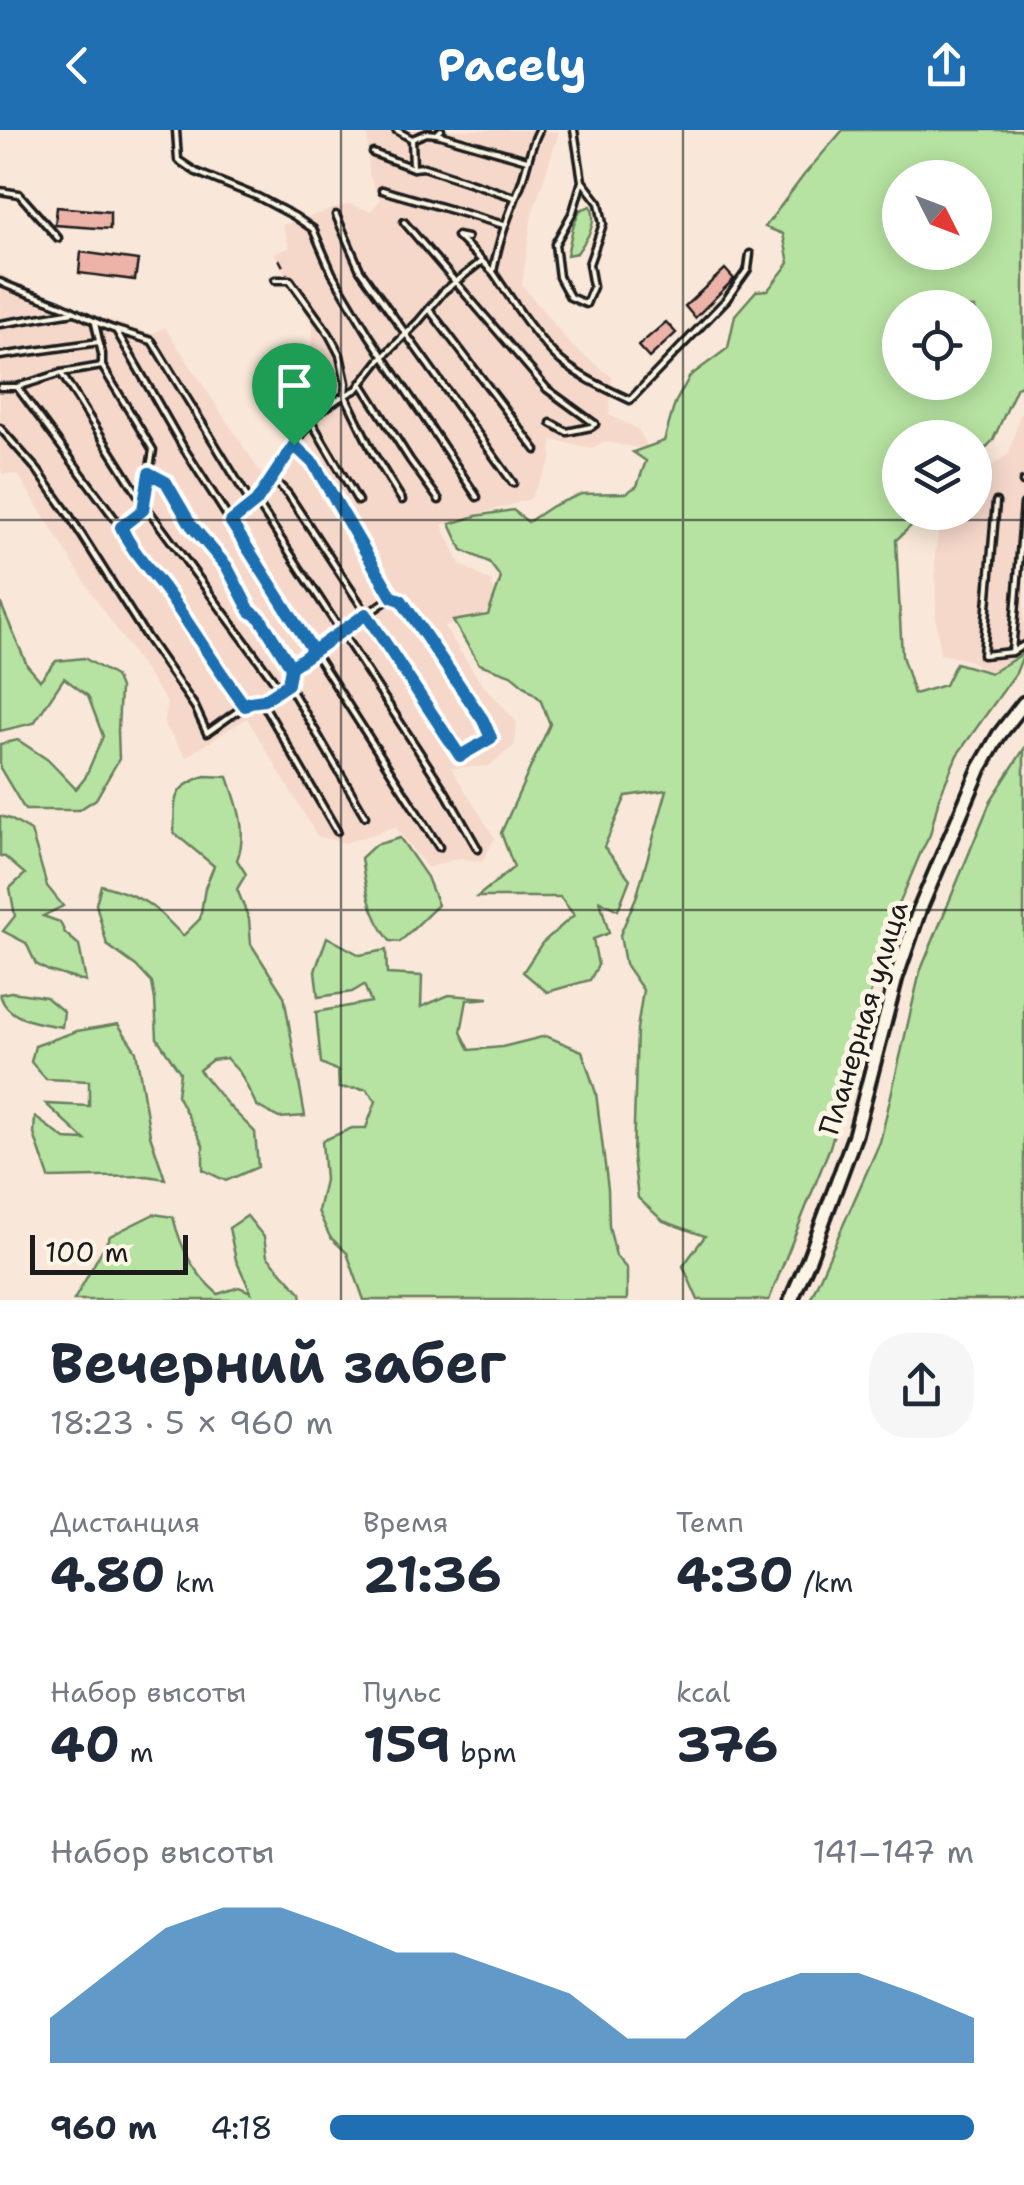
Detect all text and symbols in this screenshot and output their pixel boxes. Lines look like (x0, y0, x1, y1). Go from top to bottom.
text: Pacely (438, 35, 586, 95)
icon: back (50, 38, 105, 93)
icon: share (919, 38, 974, 93)
north arrow (882, 160, 992, 270)
map controls (882, 160, 992, 530)
button: locate (882, 290, 992, 400)
pin (252, 343, 337, 446)
icon: arrive (267, 358, 322, 413)
button: layers (882, 420, 992, 530)
street label: Планерная улица (809, 897, 917, 1139)
scale bar (30, 1230, 188, 1274)
text: 100 m (45, 1233, 129, 1271)
text: Вечерний забег (50, 1326, 506, 1400)
button: share (869, 1333, 974, 1438)
text: 18:23 · 5 × 960 m (50, 1401, 333, 1444)
text: Дистанция (50, 1503, 200, 1541)
text: Время (363, 1503, 448, 1541)
text: Темп (676, 1503, 744, 1541)
text: 4.80 (50, 1541, 166, 1608)
text: 21:36 (363, 1541, 502, 1608)
text: 4:30 (676, 1541, 794, 1608)
text: km (166, 1563, 215, 1601)
text: /km (794, 1563, 853, 1601)
text: Набор высоты (50, 1673, 246, 1711)
text: Пульс (363, 1673, 442, 1711)
text: kcal (676, 1673, 730, 1711)
text: 40 (50, 1711, 120, 1778)
text: 159 (363, 1711, 451, 1778)
text: 376 (676, 1711, 778, 1778)
text: m (120, 1733, 154, 1771)
text: bpm (451, 1733, 517, 1771)
text: Набор высоты (50, 1830, 275, 1873)
text: 141–147 m (812, 1830, 974, 1873)
text: 960 m (50, 2106, 157, 2149)
text: 4:18 (210, 2106, 273, 2149)

